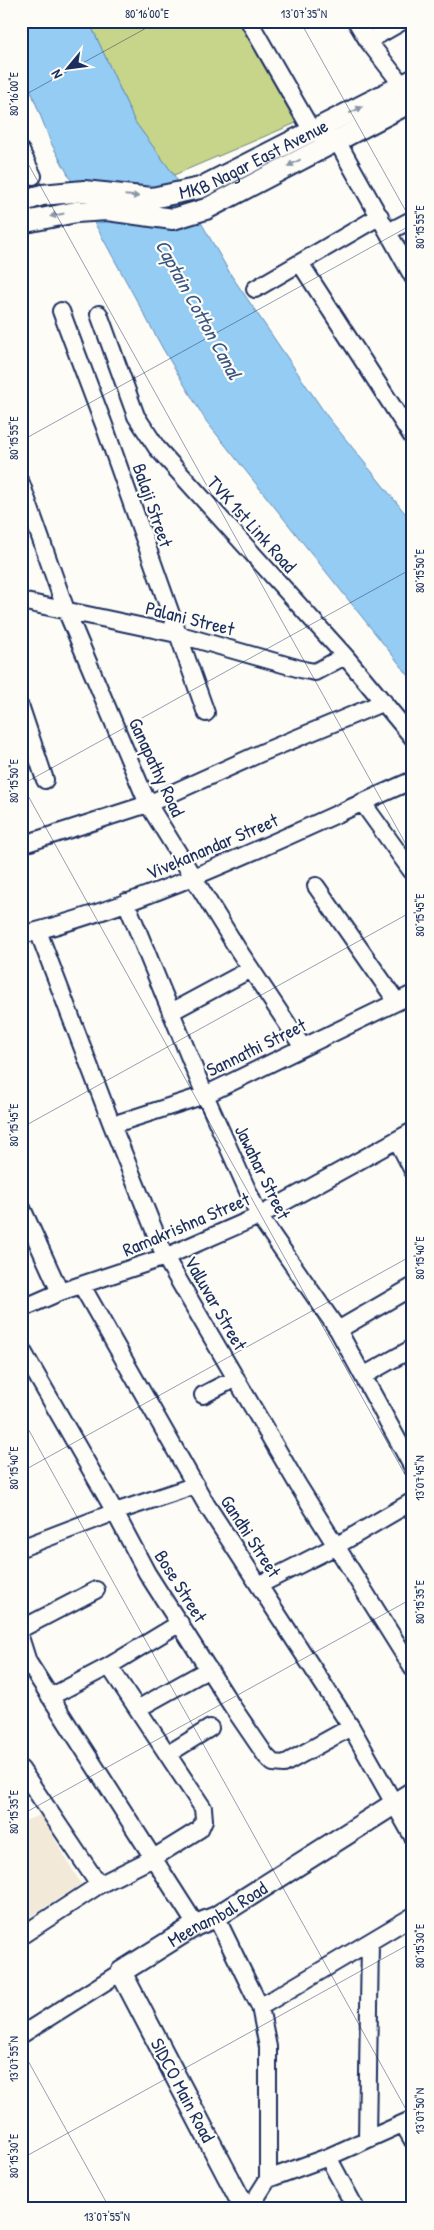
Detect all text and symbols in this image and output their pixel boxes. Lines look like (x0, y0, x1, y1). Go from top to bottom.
text: 80°16'00"E (125, 5, 170, 22)
text: 13°07'35"N (281, 5, 327, 22)
north arrow (42, 42, 92, 92)
text: N (46, 66, 66, 82)
text: 80°16'00"E (5, 71, 22, 116)
one-way arrow (349, 105, 363, 113)
street label: MKB Nagar East Avenue (177, 112, 333, 205)
one-way arrow (287, 159, 301, 167)
one-way arrow (124, 192, 140, 200)
text: 80°15'55"E (411, 204, 428, 249)
one-way arrow (48, 212, 64, 220)
water label: Captain Cotton Canal (149, 234, 249, 386)
text: 80°15'55"E (5, 415, 22, 460)
street label: Balaji Street (127, 460, 180, 551)
street label: TVK 1st Link Road (201, 470, 303, 579)
text: 80°15'50"E (411, 548, 428, 593)
street label: Palani Street (143, 594, 238, 642)
street label: Ganapathy Road (123, 713, 191, 821)
text: 80°15'50"E (5, 758, 22, 803)
street label: Vivekanandar Street (142, 806, 282, 885)
text: 80°15'45"E (411, 893, 428, 937)
street label: Sannathi Street (202, 1011, 311, 1082)
text: 80°15'45"E (5, 1103, 22, 1147)
street label: Jawahar Street (229, 1120, 297, 1224)
street label: Ramakrishna Street (118, 1185, 254, 1263)
text: 80°15'40"E (411, 1236, 428, 1280)
street label: Valluvar Street (179, 1251, 254, 1355)
text: 80°15'40"E (5, 1446, 22, 1490)
text: 13°07'45"N (411, 1455, 428, 1501)
street label: Gandhi Street (215, 1490, 288, 1583)
street label: Bose Street (149, 1545, 214, 1628)
text: 80°15'35"E (411, 1579, 428, 1624)
text: 80°15'35"E (5, 1789, 22, 1834)
street label: Meenambal Road (162, 1875, 273, 1953)
text: 80°15'30"E (411, 1923, 428, 1968)
street label: SIDCO Main Road (145, 2033, 222, 2147)
text: 13°07'55"N (5, 2036, 22, 2082)
text: 13°07'50"N (411, 2088, 428, 2134)
text: 80°15'30"E (5, 2133, 22, 2178)
text: 13°07'55"N (84, 2208, 130, 2225)

